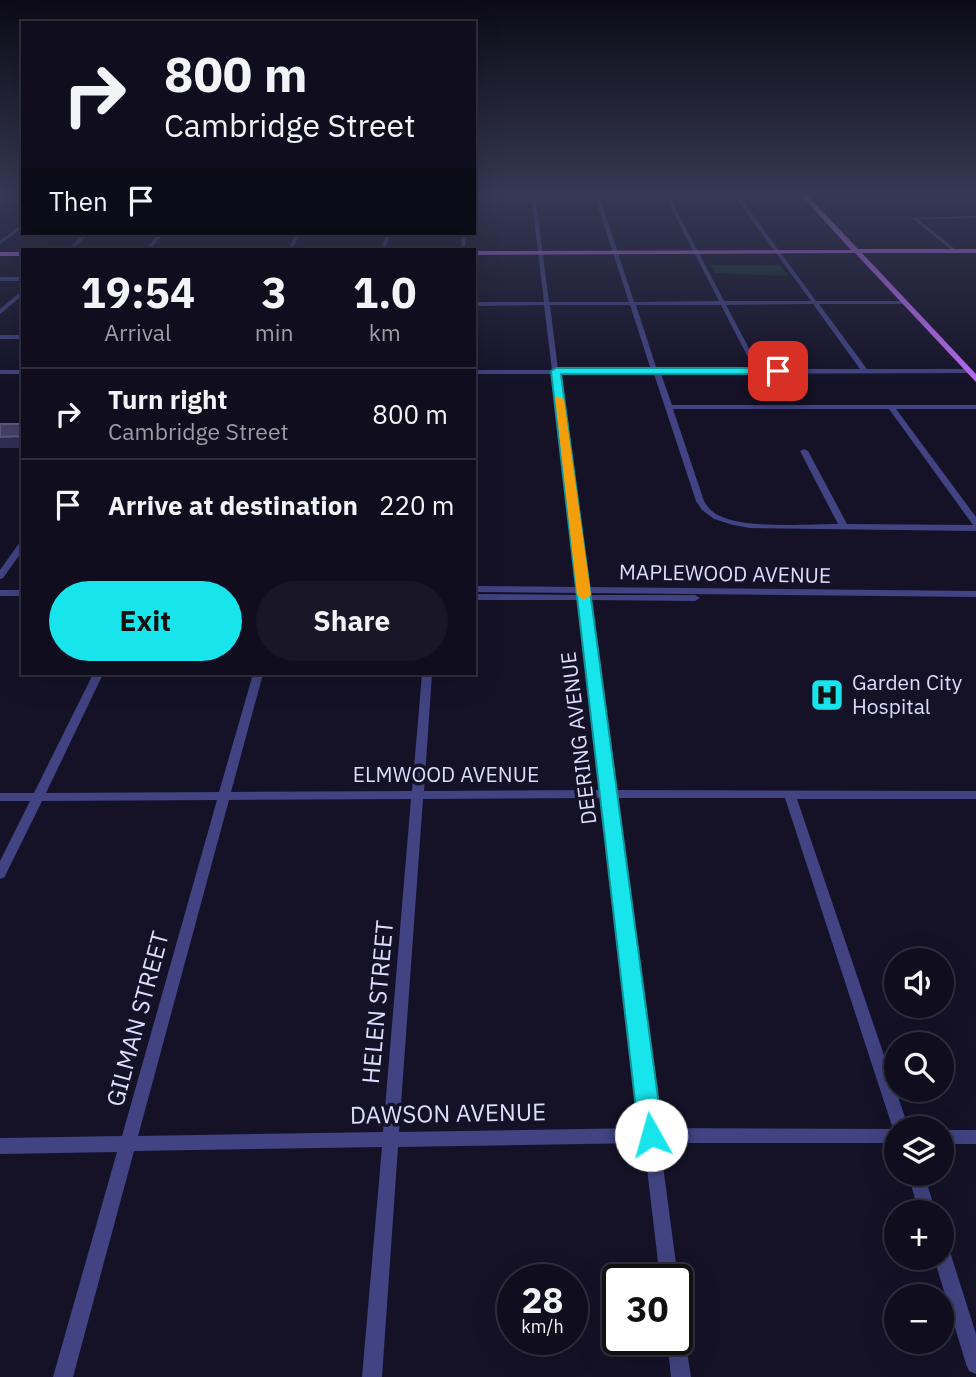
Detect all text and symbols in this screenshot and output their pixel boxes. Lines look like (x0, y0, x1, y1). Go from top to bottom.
text: 800 m (164, 42, 308, 105)
icon: right (49, 49, 140, 140)
text: Cambridge Street (164, 104, 415, 146)
icon: arrive (122, 182, 160, 220)
text: Then (49, 184, 108, 218)
text: 19:54 (81, 265, 195, 320)
text: 3 (262, 265, 287, 320)
text: 1.0 (353, 265, 417, 320)
text: Arrival (104, 317, 171, 347)
text: min (255, 317, 294, 347)
text: km (369, 317, 401, 347)
pin (748, 341, 808, 401)
icon: arrive (759, 352, 797, 390)
text: Turn right (108, 382, 227, 416)
icon: right (49, 395, 87, 433)
text: 800 m (372, 397, 448, 431)
text: Cambridge Street (108, 416, 289, 446)
icon: arrive (49, 486, 87, 524)
text: Arrive at destination (108, 488, 358, 522)
text: 220 m (379, 488, 455, 522)
street label: MAPLEWOOD AVENUE (619, 557, 831, 589)
button: Exit (49, 581, 242, 661)
button: Share (256, 581, 448, 661)
street label: DEERING AVENUE (554, 650, 602, 826)
place label: Garden City Hospital (852, 668, 963, 720)
hospital icon: Garden City Hospital (808, 676, 846, 714)
street label: ELMWOOD AVENUE (353, 760, 539, 788)
street label: HELEN STREET (354, 919, 400, 1085)
street label: GILMAN STREET (98, 927, 176, 1110)
map controls (884, 948, 954, 1354)
button: sound (884, 948, 954, 1018)
button: search (884, 1032, 954, 1102)
street label: DAWSON AVENUE (350, 1095, 546, 1131)
position arrow (614, 1098, 688, 1172)
button: layers (884, 1116, 954, 1186)
button: + (884, 1200, 954, 1270)
speed limit sign: 30 (602, 1264, 693, 1355)
text: 28 (521, 1277, 564, 1323)
button: − (884, 1284, 954, 1354)
text: km/h (521, 1315, 564, 1338)

